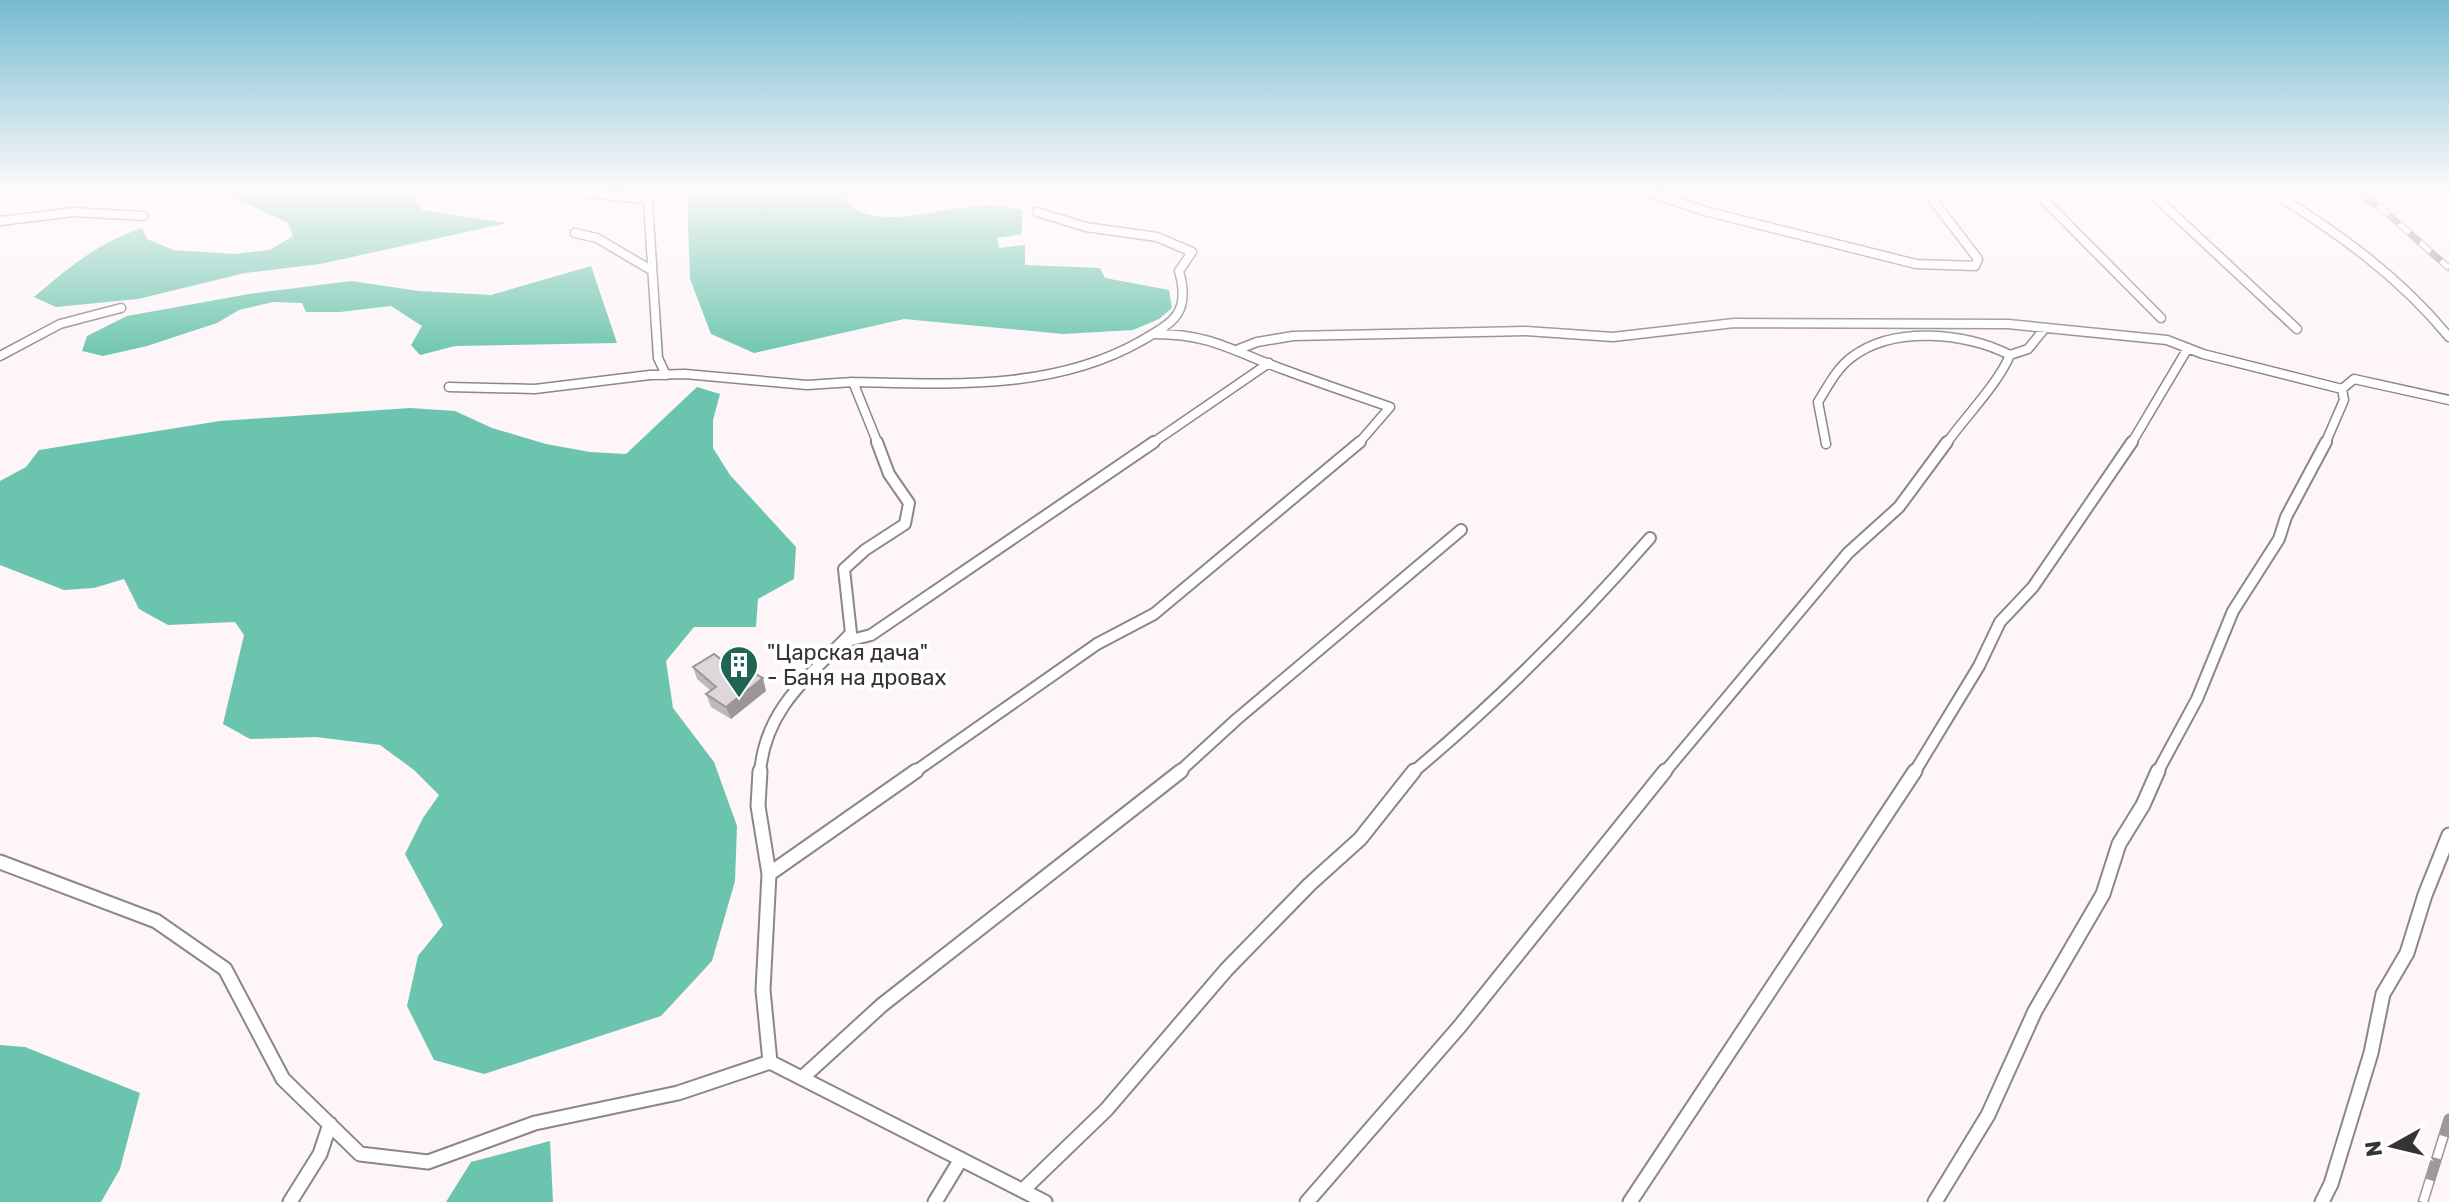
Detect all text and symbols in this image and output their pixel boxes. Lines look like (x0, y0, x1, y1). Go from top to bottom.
place label: "Царская дача" - Баня на дровах (767, 639, 946, 691)
building icon: "Царская дача" - Баня на дровах (718, 644, 760, 699)
north arrow (2353, 1106, 2433, 1186)
text: N (2359, 1139, 2388, 1158)

